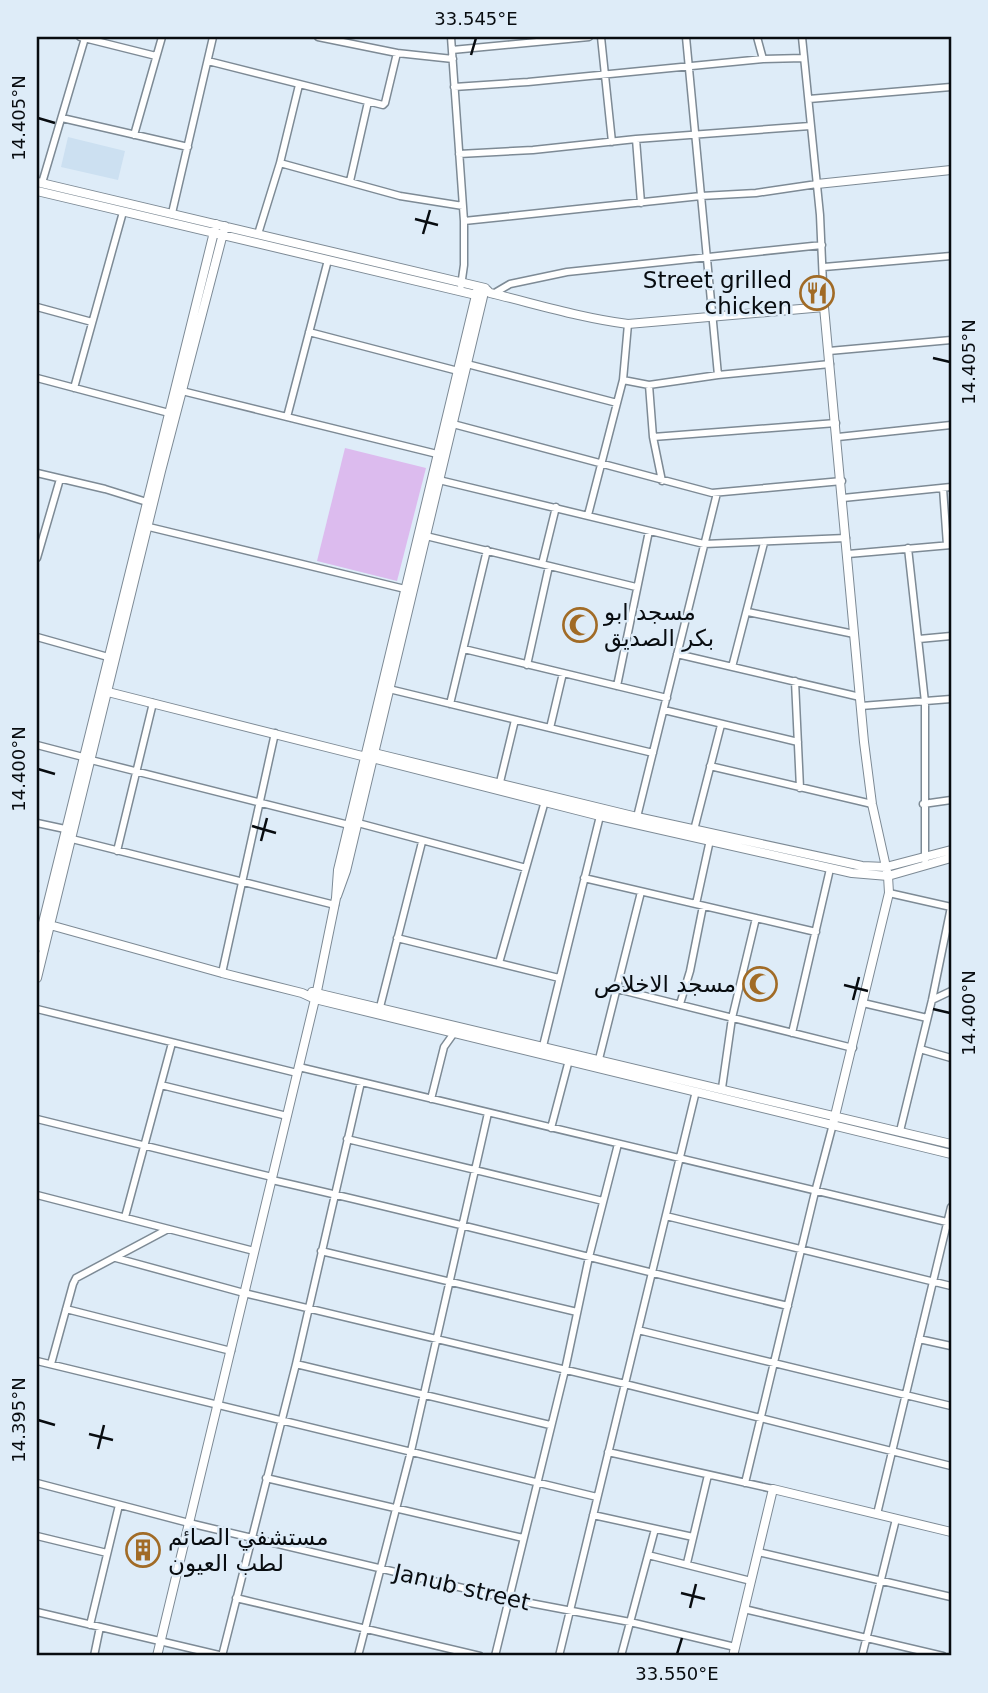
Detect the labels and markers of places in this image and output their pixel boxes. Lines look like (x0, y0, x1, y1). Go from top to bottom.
place label: Street grilled chicken (643, 267, 792, 319)
restaurant icon: Street grilled chicken (798, 274, 836, 312)
place label: مسجد ابو بكر الصديق (603, 599, 714, 652)
mosque icon: مسجد ابو بكر الصديق (561, 606, 599, 644)
mosque icon: مسجد الاخلاص (741, 965, 779, 1003)
place label: مسجد الاخلاص (594, 971, 736, 998)
place label: مستشفي الصائم لطب العيون (168, 1524, 328, 1577)
building icon: مستشفي الصائم لطب العيون (124, 1531, 162, 1569)

